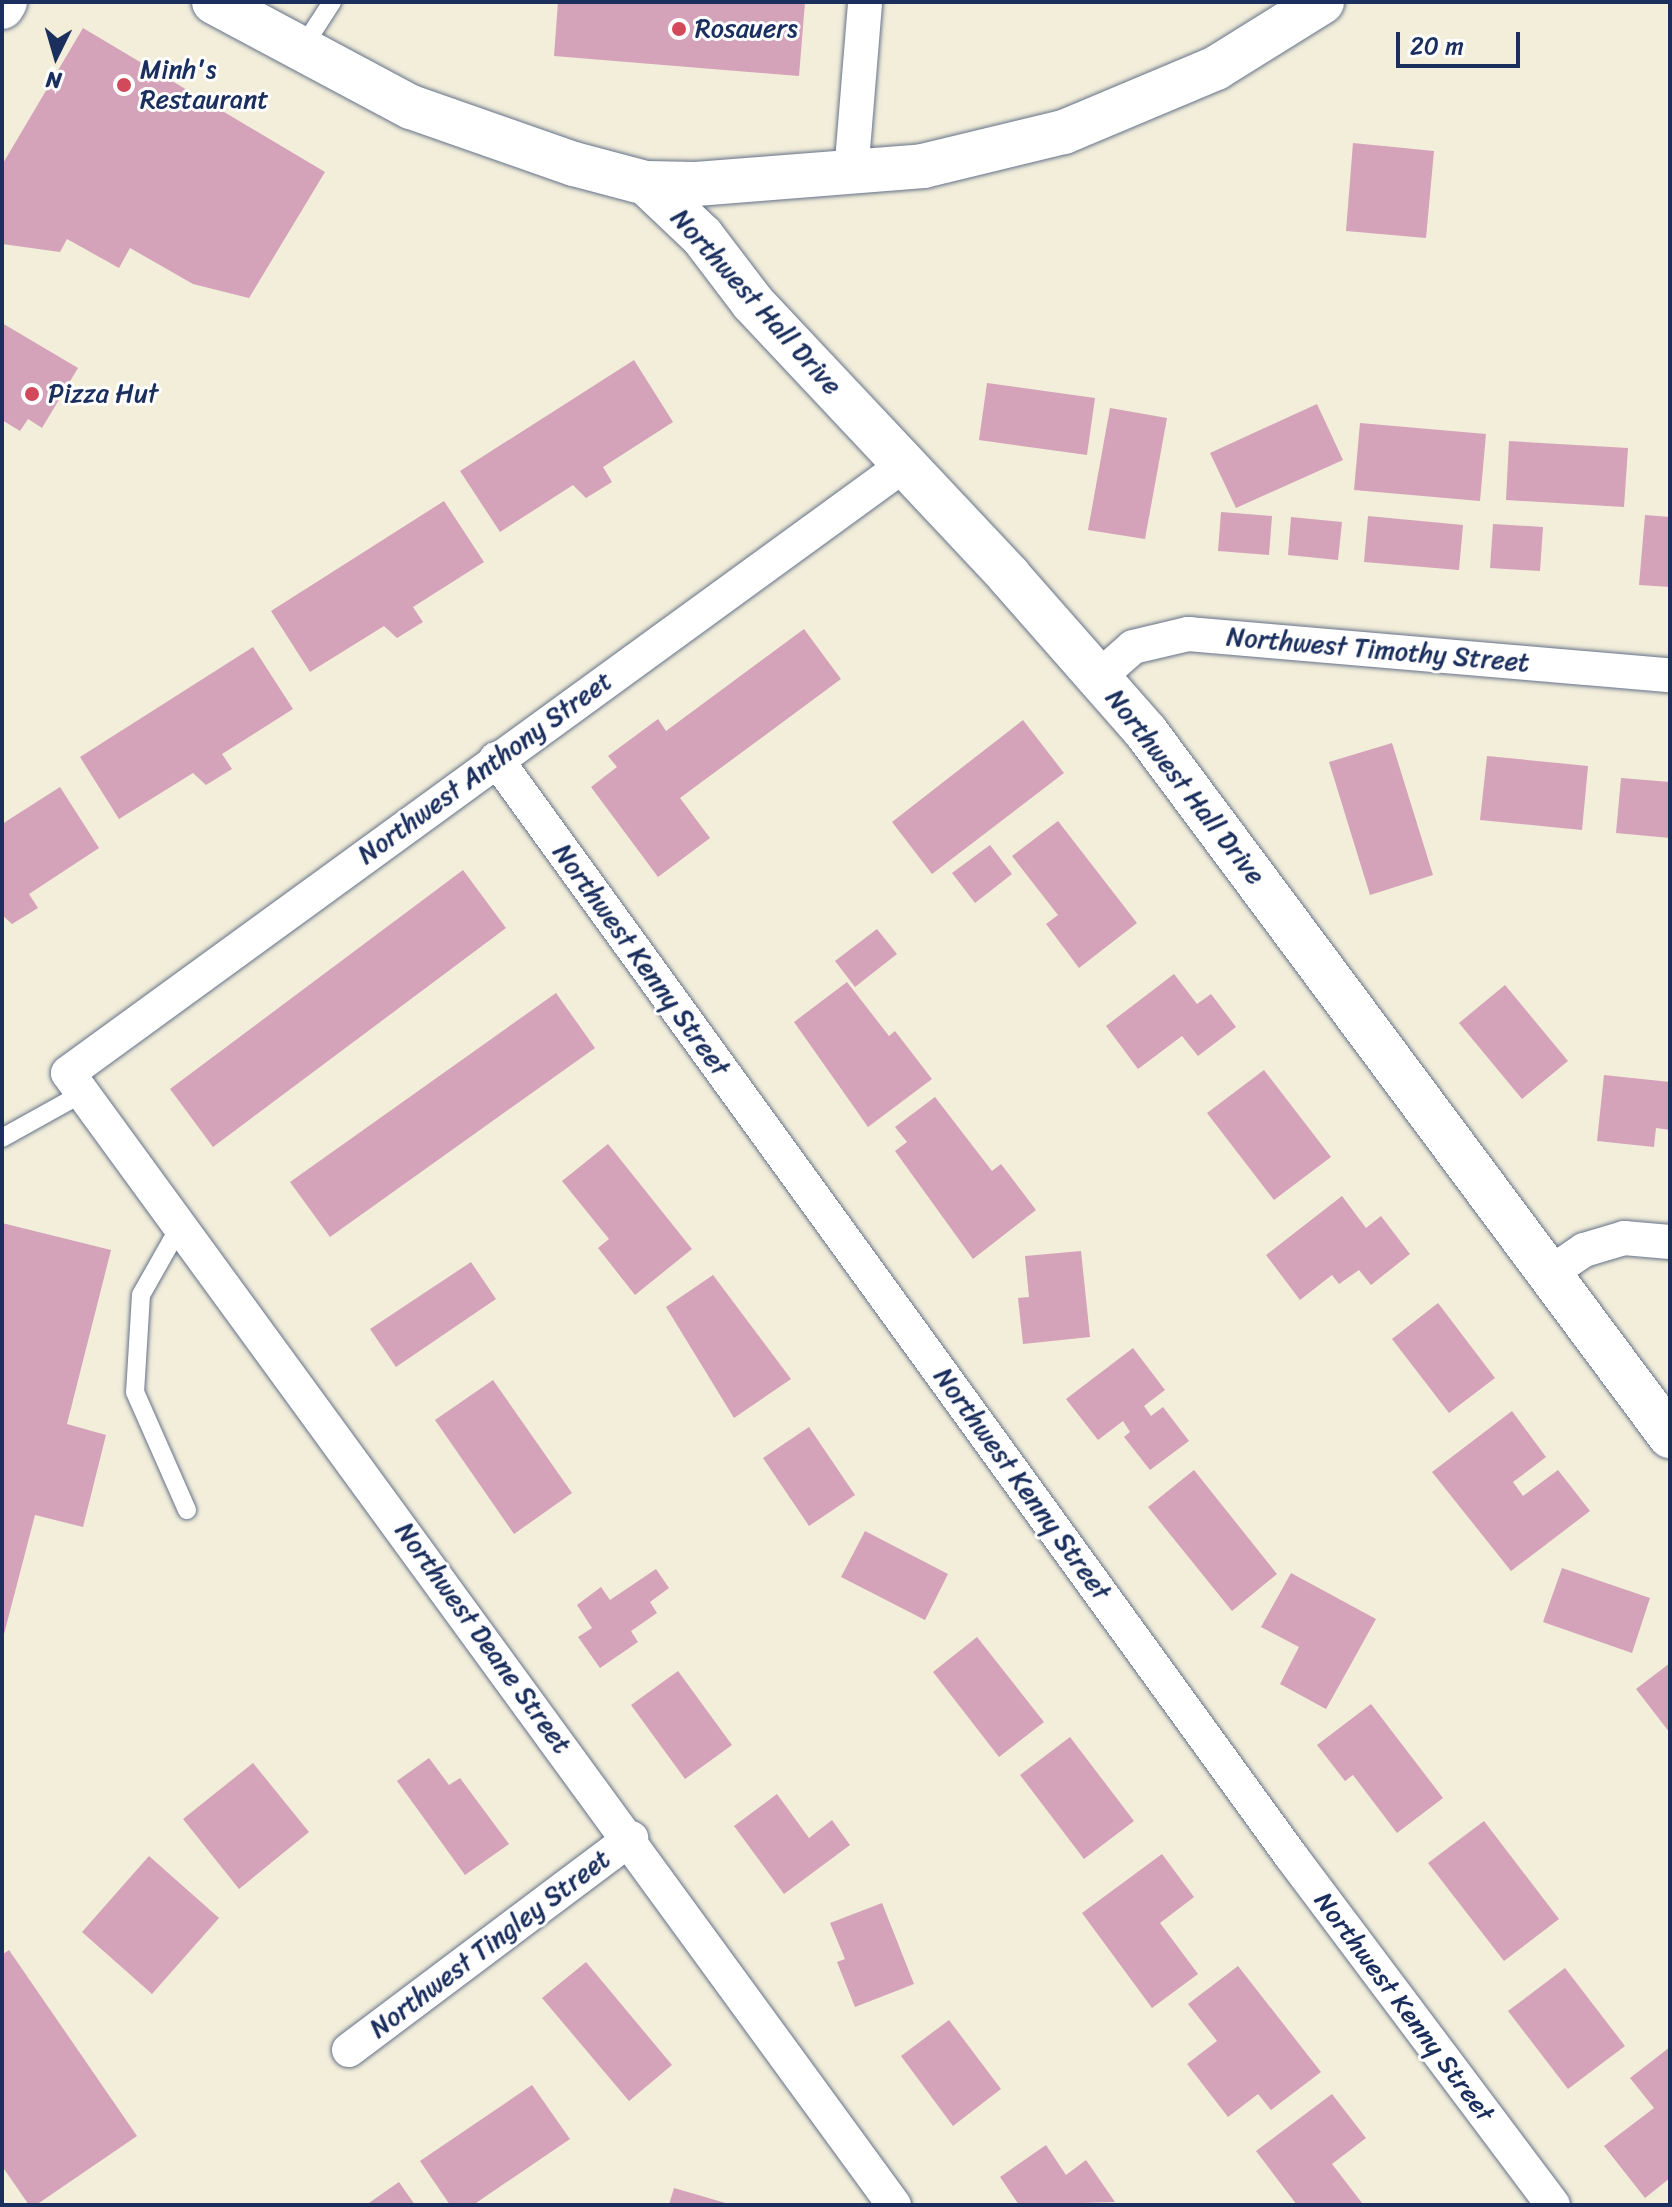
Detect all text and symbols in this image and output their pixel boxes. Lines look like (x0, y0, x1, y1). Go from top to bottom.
place label: Rosauers (695, 13, 798, 45)
north arrow (16, 16, 96, 96)
scale bar (1400, 16, 1524, 66)
marker: Rosauers (670, 20, 688, 38)
text: 20 m (1410, 25, 1464, 67)
place label: Minh's Restaurant (140, 54, 269, 116)
text: N (45, 60, 63, 100)
marker: Minh's Restaurant (115, 76, 133, 94)
street label: Northwest Hall Drive (664, 203, 848, 401)
place label: Pizza Hut (48, 378, 159, 410)
marker: Pizza Hut (23, 385, 41, 403)
street label: Northwest Timothy Street (1226, 621, 1530, 679)
street label: Northwest Anthony Street (352, 665, 618, 871)
street label: Northwest Hall Drive (1099, 683, 1271, 891)
street label: Northwest Kenny Street (546, 837, 736, 1083)
street label: Northwest Kenny Street (927, 1361, 1117, 1607)
street label: Northwest Deane Street (389, 1516, 577, 1760)
street label: Northwest Tingley Street (364, 1843, 616, 2045)
street label: Northwest Kenny Street (1307, 1886, 1501, 2128)

